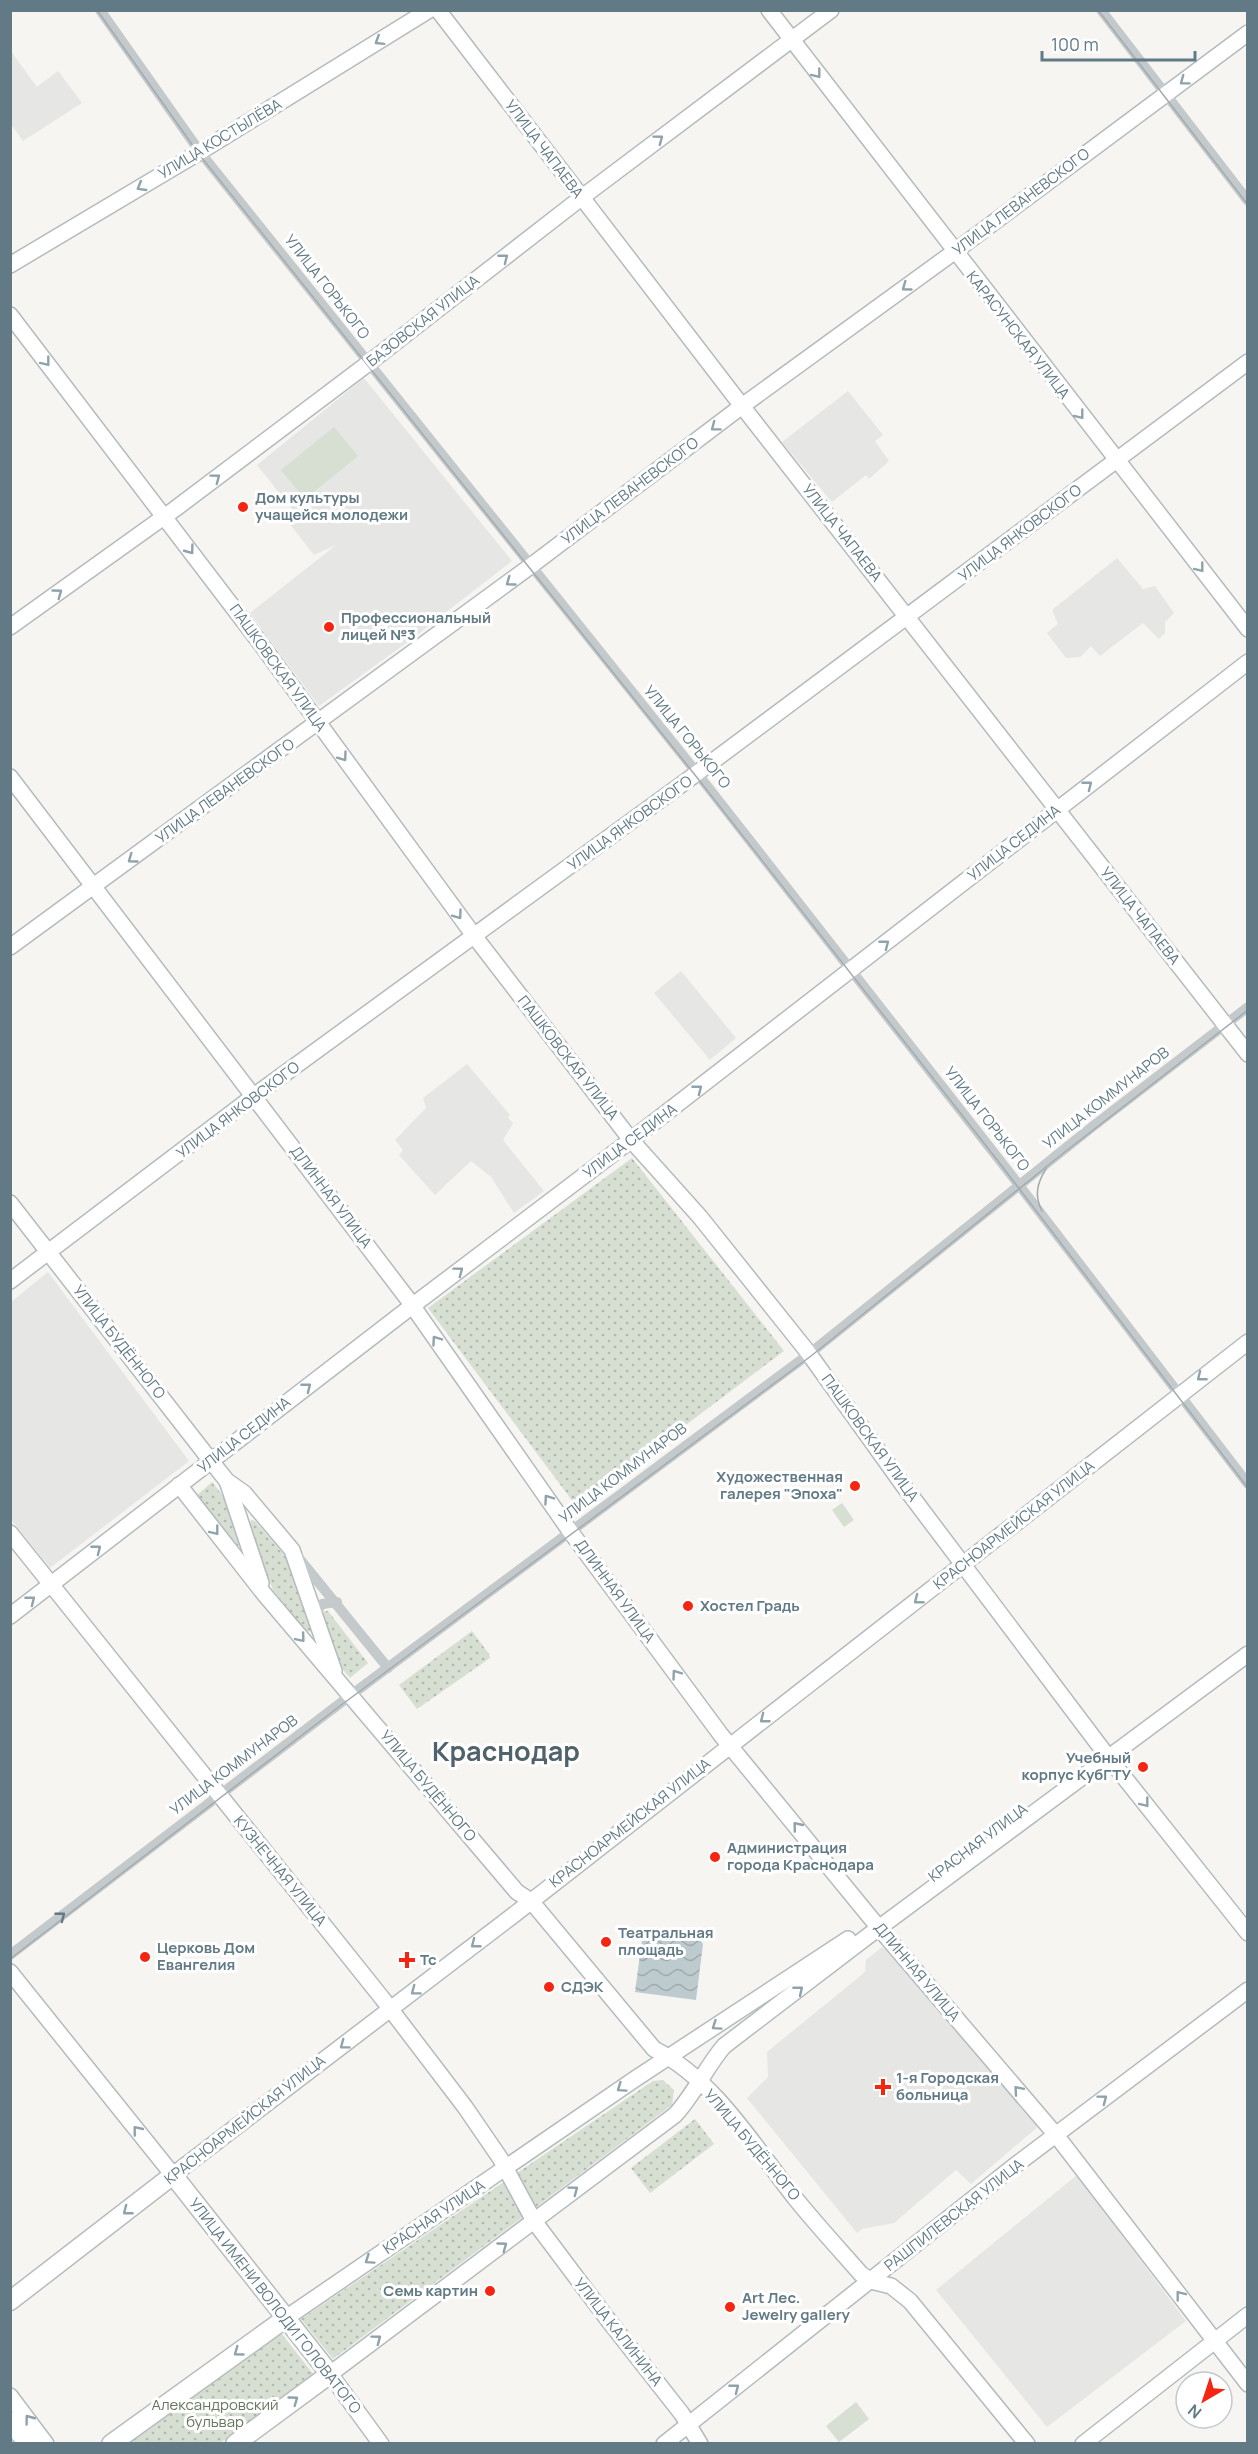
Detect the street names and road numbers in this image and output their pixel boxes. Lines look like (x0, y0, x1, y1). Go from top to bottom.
street label: УЛИЦА КОСТЫЛЁВА (154, 93, 286, 184)
street label: УЛИЦА ЧАПАЕВА (500, 95, 589, 203)
street label: УЛИЦА ЛЕВАНЕВСКОГО (948, 143, 1094, 260)
street label: УЛИЦА ГОРЬКОГО (280, 230, 375, 343)
street label: КАРАСУНСКАЯ УЛИЦА (962, 266, 1075, 403)
street label: БАЗОВСКАЯ УЛИЦА (362, 270, 484, 371)
street label: УЛИЦА ЛЕВАНЕВСКОГО (557, 432, 703, 549)
street label: УЛИЦА ЧАПАЕВА (798, 479, 887, 586)
street label: УЛИЦА ЯНКОВСКОГО (954, 479, 1086, 586)
street label: ПАШКОВСКАЯ УЛИЦА (225, 600, 332, 736)
street label: УЛИЦА ГОРЬКОГО (639, 681, 736, 793)
street label: УЛИЦА ЛЕВАНЕВСКОГО (151, 733, 298, 848)
street label: УЛИЦА ЯНКОВСКОГО (563, 770, 696, 875)
street label: УЛИЦА СЕДИНА (963, 799, 1065, 886)
street label: УЛИЦА ЧАПАЕВА (1096, 862, 1185, 969)
street label: ПАШКОВСКАЯ УЛИЦА (513, 991, 624, 1125)
street label: УЛИЦА КОММУНАРОВ (1038, 1042, 1173, 1154)
street label: УЛИЦА ЯНКОВСКОГО (172, 1056, 304, 1163)
street label: УЛИЦА ГОРЬКОГО (940, 1062, 1035, 1175)
street label: УЛИЦА СЕДИНА (578, 1098, 681, 1183)
street label: ДЛИННАЯ УЛИЦА (286, 1141, 377, 1253)
street label: УЛИЦА БУДЁННОГО (68, 1280, 171, 1403)
street label: ПАШКОВСКАЯ УЛИЦА (817, 1370, 924, 1506)
street label: УЛИЦА СЕДИНА (193, 1391, 295, 1478)
street label: УЛИЦА КОММУНАРОВ (554, 1418, 691, 1528)
street label: КРАСНОАРМЕЙСКАЯ УЛИЦА (929, 1455, 1099, 1594)
street label: ДЛИННАЯ УЛИЦА (571, 1535, 661, 1647)
street label: УЛИЦА КОММУНАРОВ (165, 1710, 302, 1820)
street label: УЛИЦА БУДЁННОГО (376, 1726, 481, 1846)
street label: КРАСНОАРМЕЙСКАЯ УЛИЦА (545, 1753, 715, 1892)
street label: КРАСНАЯ УЛИЦА (924, 1798, 1032, 1887)
street label: КУЗНЕЧНАЯ УЛИЦА (229, 1811, 332, 1931)
street label: ДЛИННАЯ УЛИЦА (870, 1918, 965, 2026)
street label: КРАСНОАРМЕЙСКАЯ УЛИЦА (160, 2050, 330, 2189)
street label: УЛИЦА БУДЁННОГО (700, 2085, 805, 2205)
street label: РАШПИЛЕВСКАЯ УЛИЦА (880, 2153, 1028, 2276)
street label: КРАСНАЯ УЛИЦА (378, 2174, 489, 2259)
street label: УЛИЦА ИМЕНИ ВОЛОДИ ГОЛОВАТОГО (184, 2193, 366, 2418)
street label: УЛИЦА КАЛИНИНА (569, 2273, 668, 2391)

